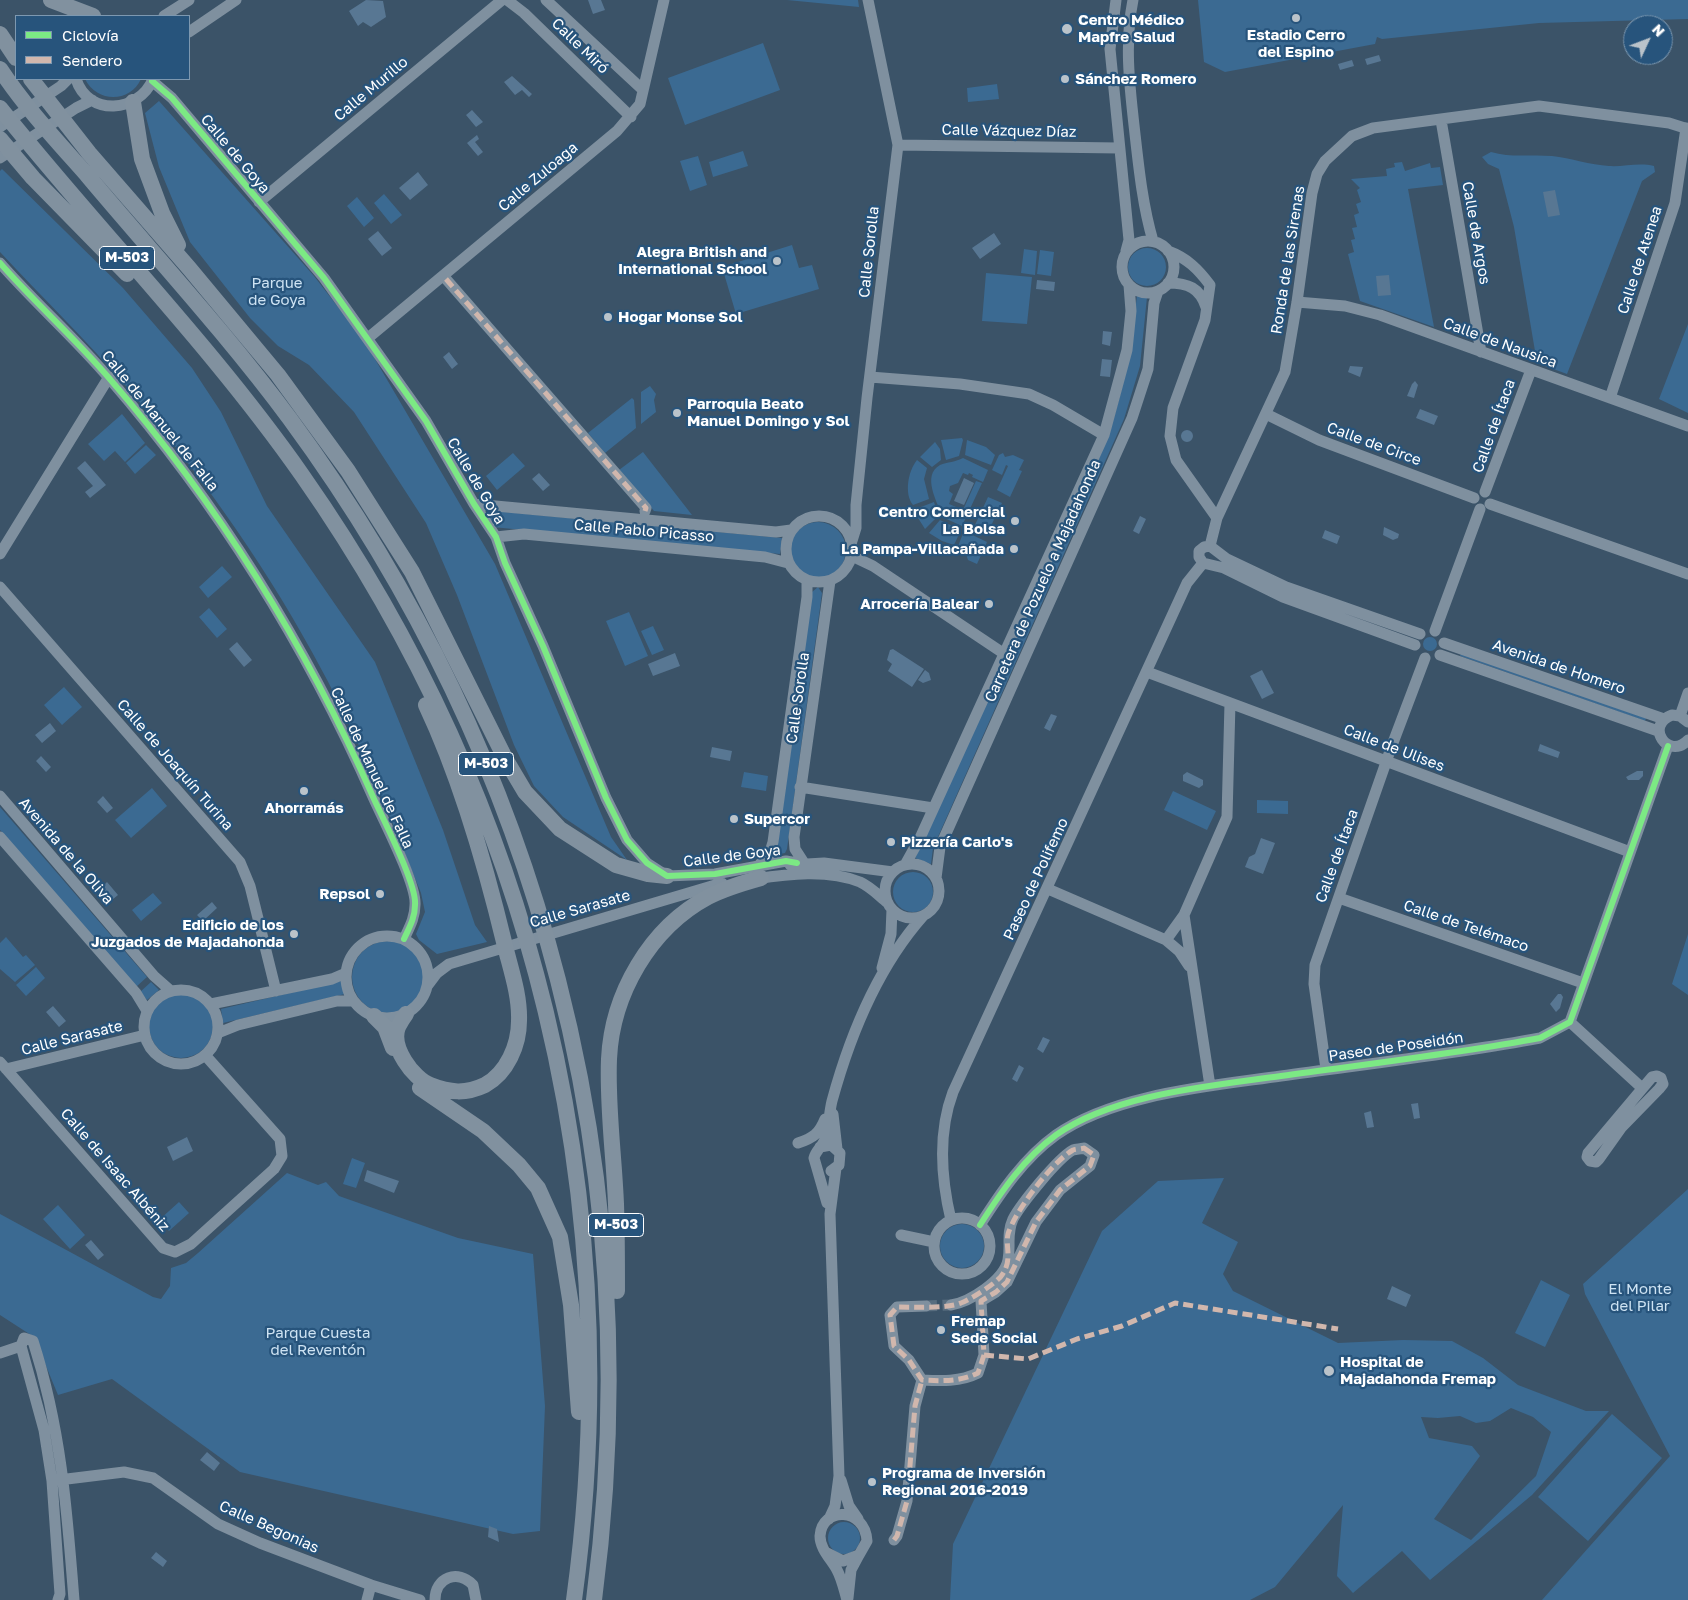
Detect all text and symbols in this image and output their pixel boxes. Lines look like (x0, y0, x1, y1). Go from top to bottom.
place label: Centro Médico Mapfre Salud (1078, 11, 1184, 46)
marker: Estadio Cerro del Espino (1290, 12, 1302, 24)
street label: Calle Miró (548, 14, 612, 78)
legend (15, 15, 190, 80)
north arrow (1623, 15, 1673, 65)
text: N (1649, 20, 1668, 40)
marker: Centro Médico Mapfre Salud (1060, 22, 1074, 36)
text: Ciclovía (62, 26, 119, 44)
place label: Estadio Cerro del Espino (1247, 26, 1345, 61)
text: Sendero (62, 51, 122, 69)
street label: Calle Murillo (330, 53, 412, 125)
place label: Sánchez Romero (1075, 70, 1196, 88)
marker: Sánchez Romero (1059, 73, 1071, 85)
street label: Calle de Goya (197, 111, 273, 197)
street label: Calle Vázquez Díaz (941, 121, 1077, 141)
street label: Calle Zuloaga (495, 139, 581, 215)
street label: Calle de Argos (1458, 180, 1494, 286)
street label: Ronda de las Sirenas (1267, 184, 1309, 336)
street label: Calle de Atenea (1614, 204, 1666, 316)
street label: Calle Sorolla (855, 205, 883, 299)
place label: Alegra British and International School (618, 243, 767, 278)
road number: M-503 (100, 247, 154, 270)
marker: Alegra British and International School (771, 255, 783, 267)
park label: Parque de Goya (248, 274, 306, 309)
place label: Hogar Monse Sol (618, 308, 742, 326)
marker: Hogar Monse Sol (602, 311, 614, 323)
street label: Calle de Nausica (1441, 314, 1559, 372)
street label: Calle de Manuel de Falla (98, 347, 222, 495)
street label: Calle de Ítaca (1469, 377, 1519, 475)
place label: Parroquia Beato Manuel Domingo y Sol (687, 395, 850, 430)
marker: Parroquia Beato Manuel Domingo y Sol (671, 407, 683, 419)
street label: Calle de Circe (1324, 419, 1424, 469)
street label: Calle de Goya (443, 434, 509, 528)
street label: Carretera de Pozuelo a Majadahonda (981, 457, 1105, 705)
place label: Centro Comercial La Bolsa (878, 503, 1005, 538)
marker: Centro Comercial La Bolsa (1009, 515, 1021, 527)
street label: Calle Pablo Picasso (573, 516, 715, 546)
place label: La Pampa-Villacañada (841, 540, 1004, 558)
marker: La Pampa-Villacañada (1008, 543, 1020, 555)
place label: Arrocería Balear (860, 595, 979, 613)
marker: Arrocería Balear (983, 598, 995, 610)
street label: Avenida de Homero (1490, 636, 1628, 698)
street label: Calle Sorolla (783, 651, 813, 745)
street label: Calle de Manuel de Falla (327, 684, 417, 852)
street label: Calle de Joaquín Turina (113, 696, 237, 834)
street label: Calle de Ulises (1341, 720, 1447, 776)
road number: M-503 (458, 752, 514, 776)
marker: Ahorramás (298, 785, 310, 797)
street label: Avenida de la Oliva (15, 794, 117, 908)
place label: Ahorramás (264, 799, 344, 817)
street label: Calle de Ítaca (1312, 807, 1362, 905)
place label: Supercor (744, 810, 810, 828)
marker: Supercor (728, 813, 740, 825)
street label: Paseo de Polifemo (1000, 815, 1072, 943)
place label: Pizzería Carlo's (901, 833, 1013, 851)
marker: Pizzería Carlo's (885, 836, 897, 848)
street label: Calle de Goya (682, 841, 782, 871)
place label: Repsol (319, 885, 370, 903)
street label: Calle Sarasate (528, 886, 632, 932)
marker: Repsol (374, 888, 386, 900)
street label: Calle de Telémaco (1401, 896, 1531, 956)
place label: Edificio de los Juzgados de Majadahonda (91, 916, 284, 951)
marker: Edificio de los Juzgados de Majadahonda (288, 928, 300, 940)
street label: Calle Sarasate (19, 1017, 125, 1059)
street label: Paseo de Poseidón (1327, 1029, 1465, 1065)
street label: Calle de Isaac Albéniz (57, 1105, 173, 1235)
road number: M-503 (588, 1214, 644, 1236)
park label: El Monte del Pilar (1608, 1280, 1672, 1315)
place label: Fremap Sede Social (951, 1312, 1037, 1347)
park label: Parque Cuesta del Reventón (266, 1324, 370, 1359)
marker: Fremap Sede Social (935, 1324, 947, 1336)
place label: Hospital de Majadahonda Fremap (1340, 1353, 1496, 1388)
marker: Hospital de Majadahonda Fremap (1322, 1364, 1336, 1378)
place label: Programa de Inversión Regional 2016-2019 (882, 1464, 1046, 1499)
marker: Programa de Inversión Regional 2016-2019 (866, 1476, 878, 1488)
street label: Calle Begonias (216, 1497, 322, 1557)

